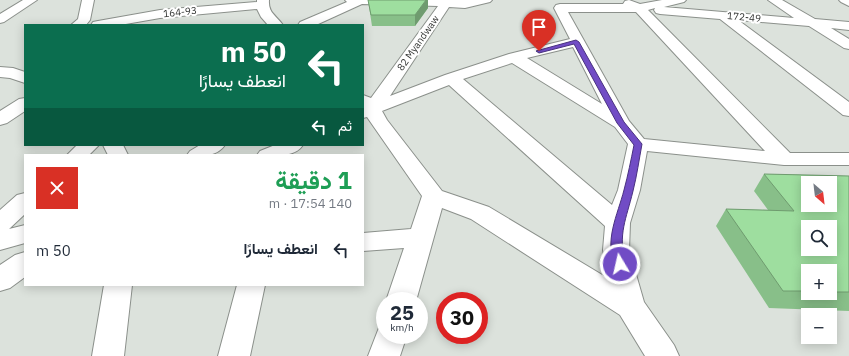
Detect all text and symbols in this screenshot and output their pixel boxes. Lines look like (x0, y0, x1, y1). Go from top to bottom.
street label: 164-93 (162, 4, 198, 20)
street label: 172-49 (726, 9, 762, 25)
pin (522, 10, 556, 51)
street label: 82 Myandwaw (394, 12, 442, 73)
icon: arrive (528, 16, 550, 38)
text: 50 m (221, 33, 286, 70)
icon: left (300, 40, 352, 92)
text: انعطف يسارًا (199, 69, 286, 92)
icon: left (308, 116, 330, 138)
text: ثم (338, 116, 352, 135)
text: 1 دقيقة (275, 164, 352, 196)
button: close (36, 167, 78, 209)
north arrow (801, 176, 837, 212)
map controls (801, 176, 837, 344)
text: 140 m · 17:54 (269, 195, 352, 212)
button: search (801, 220, 837, 256)
text: انعطف يسارًا (243, 239, 318, 258)
icon: left (330, 239, 352, 261)
text: 50 m (36, 241, 71, 260)
position arrow (599, 243, 641, 285)
button: + (801, 264, 837, 300)
speed limit sign: 30 (436, 292, 488, 344)
text: 25 (390, 299, 414, 326)
button: − (801, 308, 837, 344)
text: km/h (390, 321, 414, 334)

